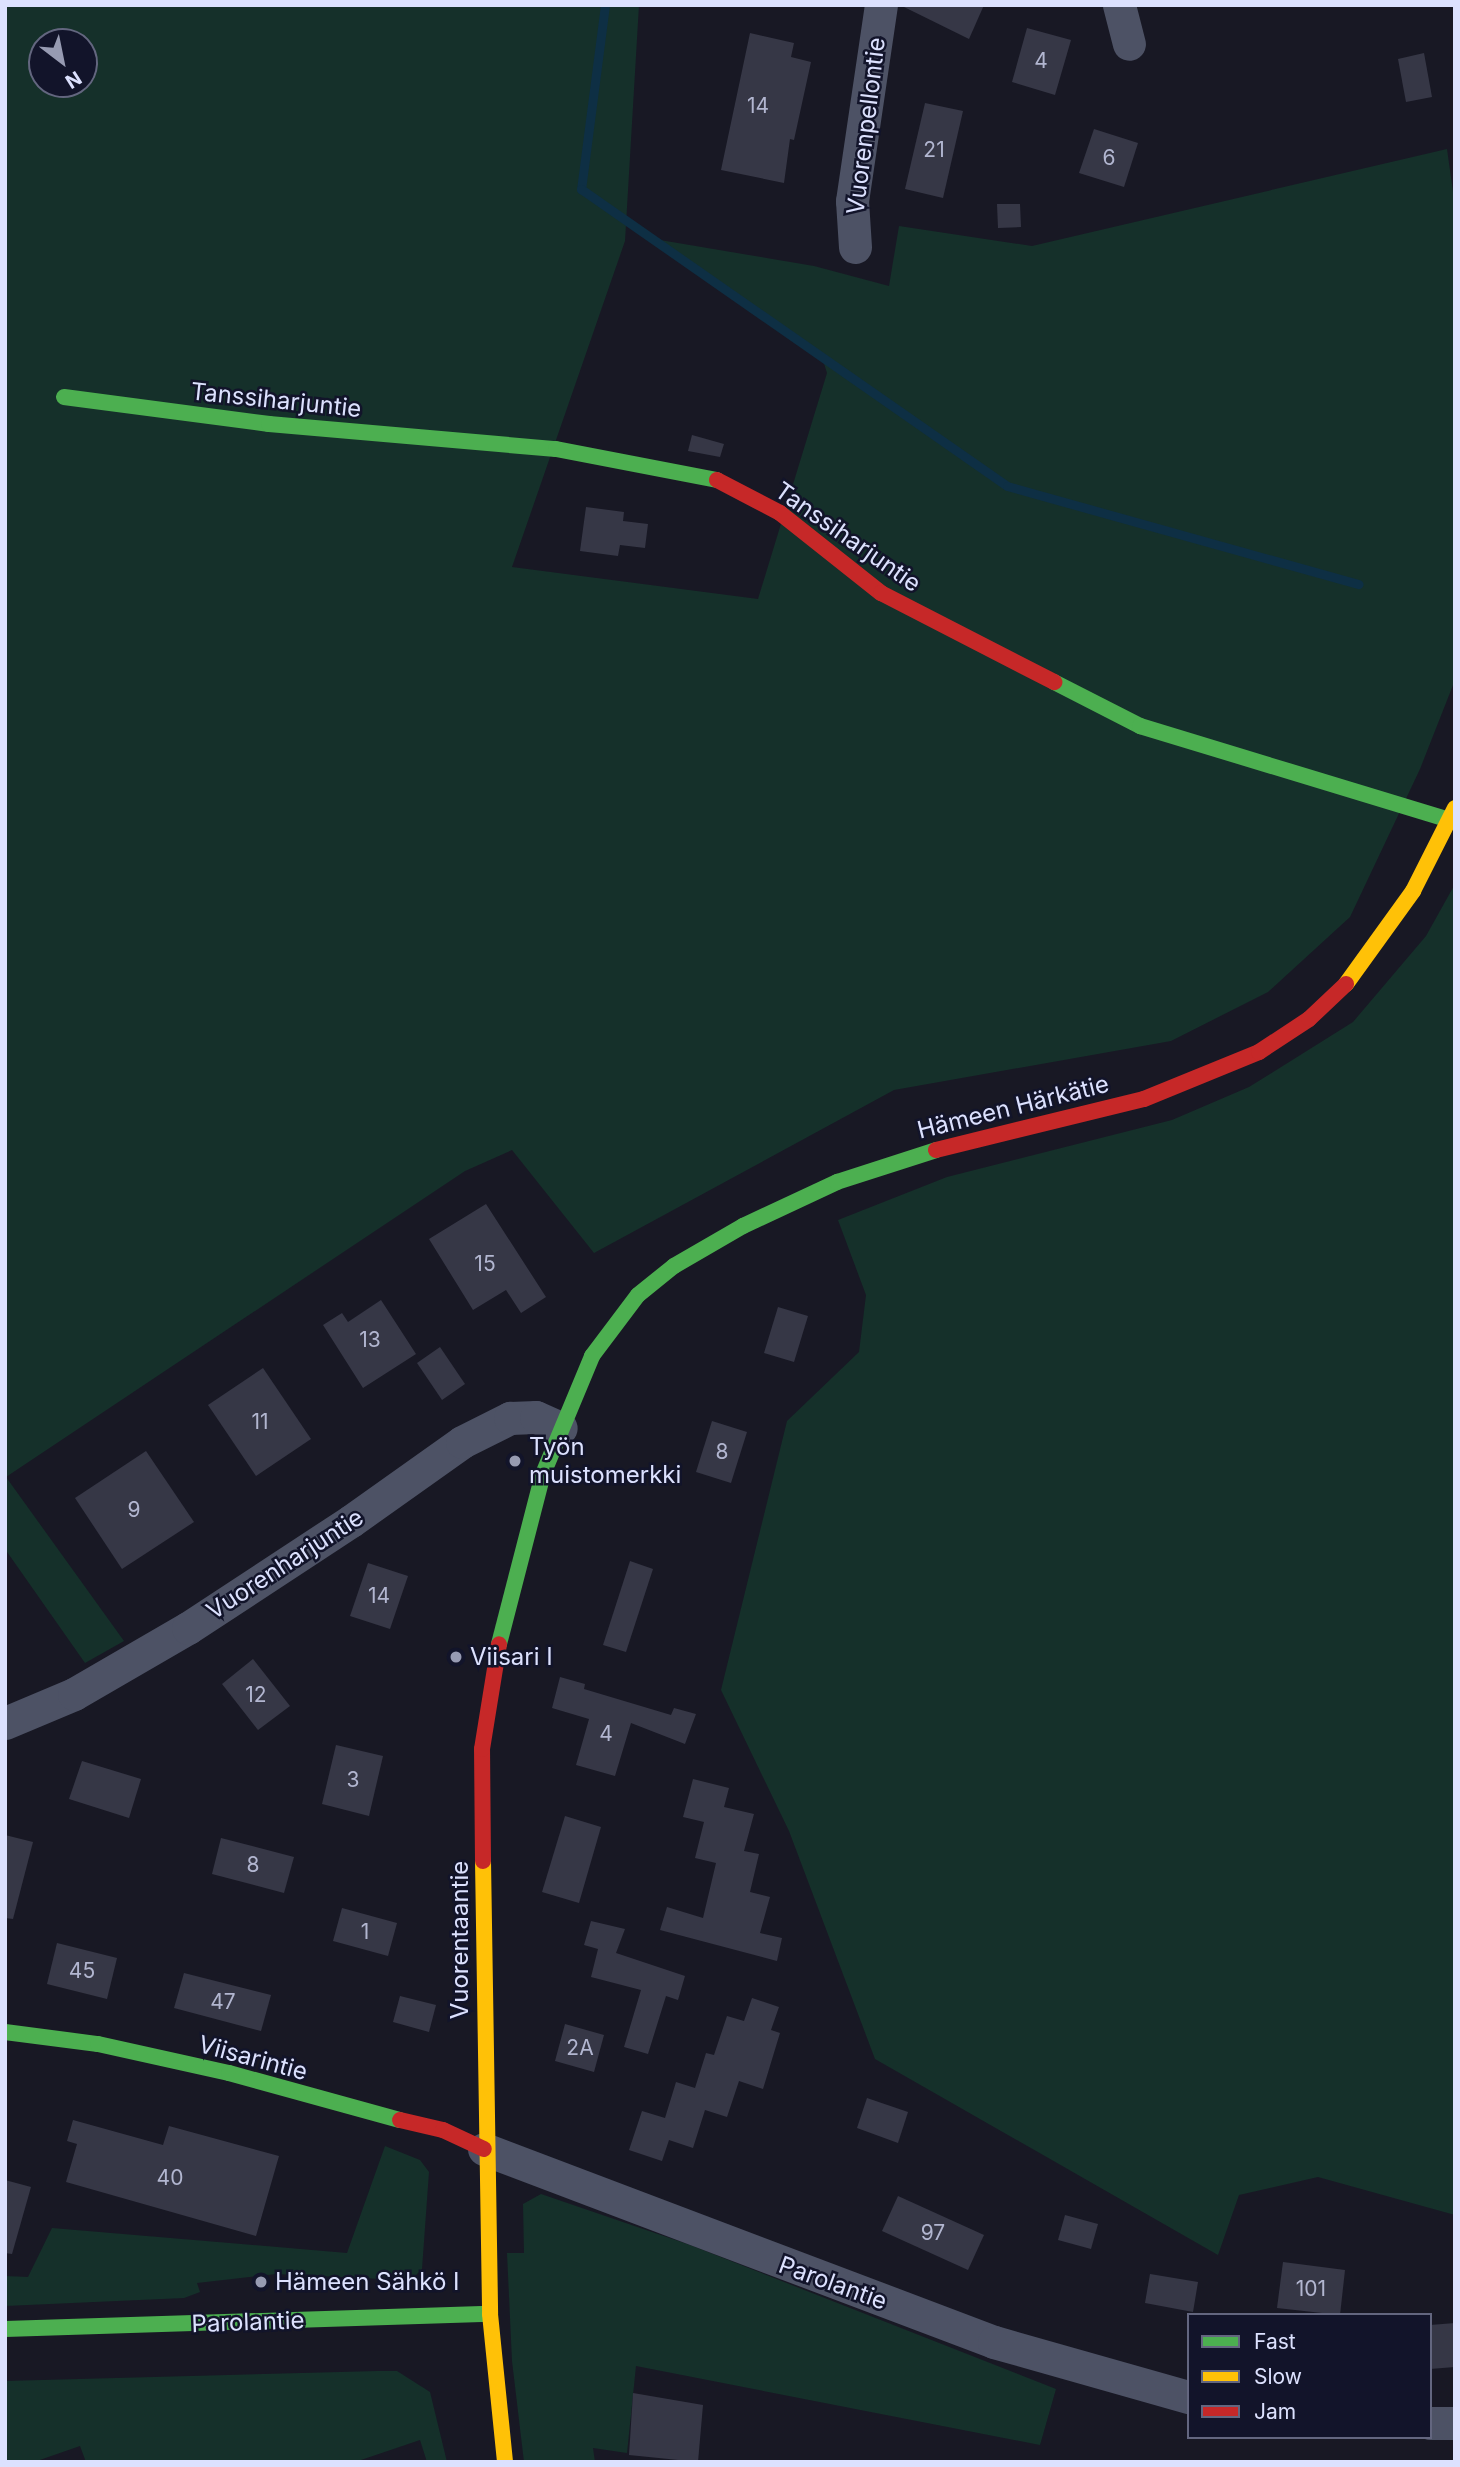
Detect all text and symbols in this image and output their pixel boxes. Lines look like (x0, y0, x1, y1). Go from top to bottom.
north arrow (28, 28, 98, 98)
street label: Vuorenpellontie (841, 36, 891, 216)
house number: 4 (1034, 48, 1048, 74)
text: N (61, 66, 86, 93)
house number: 14 (747, 93, 769, 119)
house number: 21 (923, 137, 945, 163)
house number: 6 (1102, 145, 1116, 171)
street label: Tanssiharjuntie (189, 377, 363, 423)
street label: Tanssiharjuntie (770, 476, 926, 598)
street label: Hämeen Härkätie (914, 1069, 1112, 1145)
house number: 15 (474, 1251, 496, 1277)
house number: 13 (359, 1327, 381, 1353)
house number: 11 (251, 1409, 269, 1435)
place label: Työn muistomerkki (529, 1433, 681, 1489)
house number: 8 (716, 1439, 728, 1465)
marker: Työn muistomerkki (507, 1453, 523, 1469)
house number: 9 (127, 1497, 141, 1523)
street label: Vuorenharjuntie (201, 1503, 369, 1625)
house number: 14 (368, 1583, 390, 1609)
place label: Viisari I (470, 1643, 553, 1671)
marker: Viisari I (448, 1649, 464, 1665)
house number: 12 (245, 1682, 267, 1708)
house number: 4 (599, 1721, 613, 1747)
house number: 3 (347, 1767, 359, 1793)
house number: 8 (247, 1852, 259, 1878)
street label: Vuorentaantie (446, 1861, 474, 2019)
house number: 1 (361, 1919, 369, 1945)
house number: 45 (69, 1958, 95, 1984)
house number: 47 (210, 1989, 236, 2015)
street label: Viisarintie (195, 2030, 311, 2086)
house number: 2A (566, 2035, 594, 2061)
house number: 40 (157, 2165, 183, 2191)
house number: 97 (921, 2220, 945, 2246)
street label: Parolantie (775, 2250, 891, 2316)
place label: Hämeen Sähkö I (275, 2268, 460, 2296)
marker: Hämeen Sähkö I (253, 2274, 269, 2290)
house number: 101 (1296, 2276, 1326, 2302)
street label: Parolantie (191, 2306, 305, 2338)
legend (1187, 2313, 1432, 2439)
text: Fast (1254, 2329, 1296, 2354)
text: Slow (1254, 2364, 1302, 2389)
text: Jam (1254, 2399, 1296, 2424)

